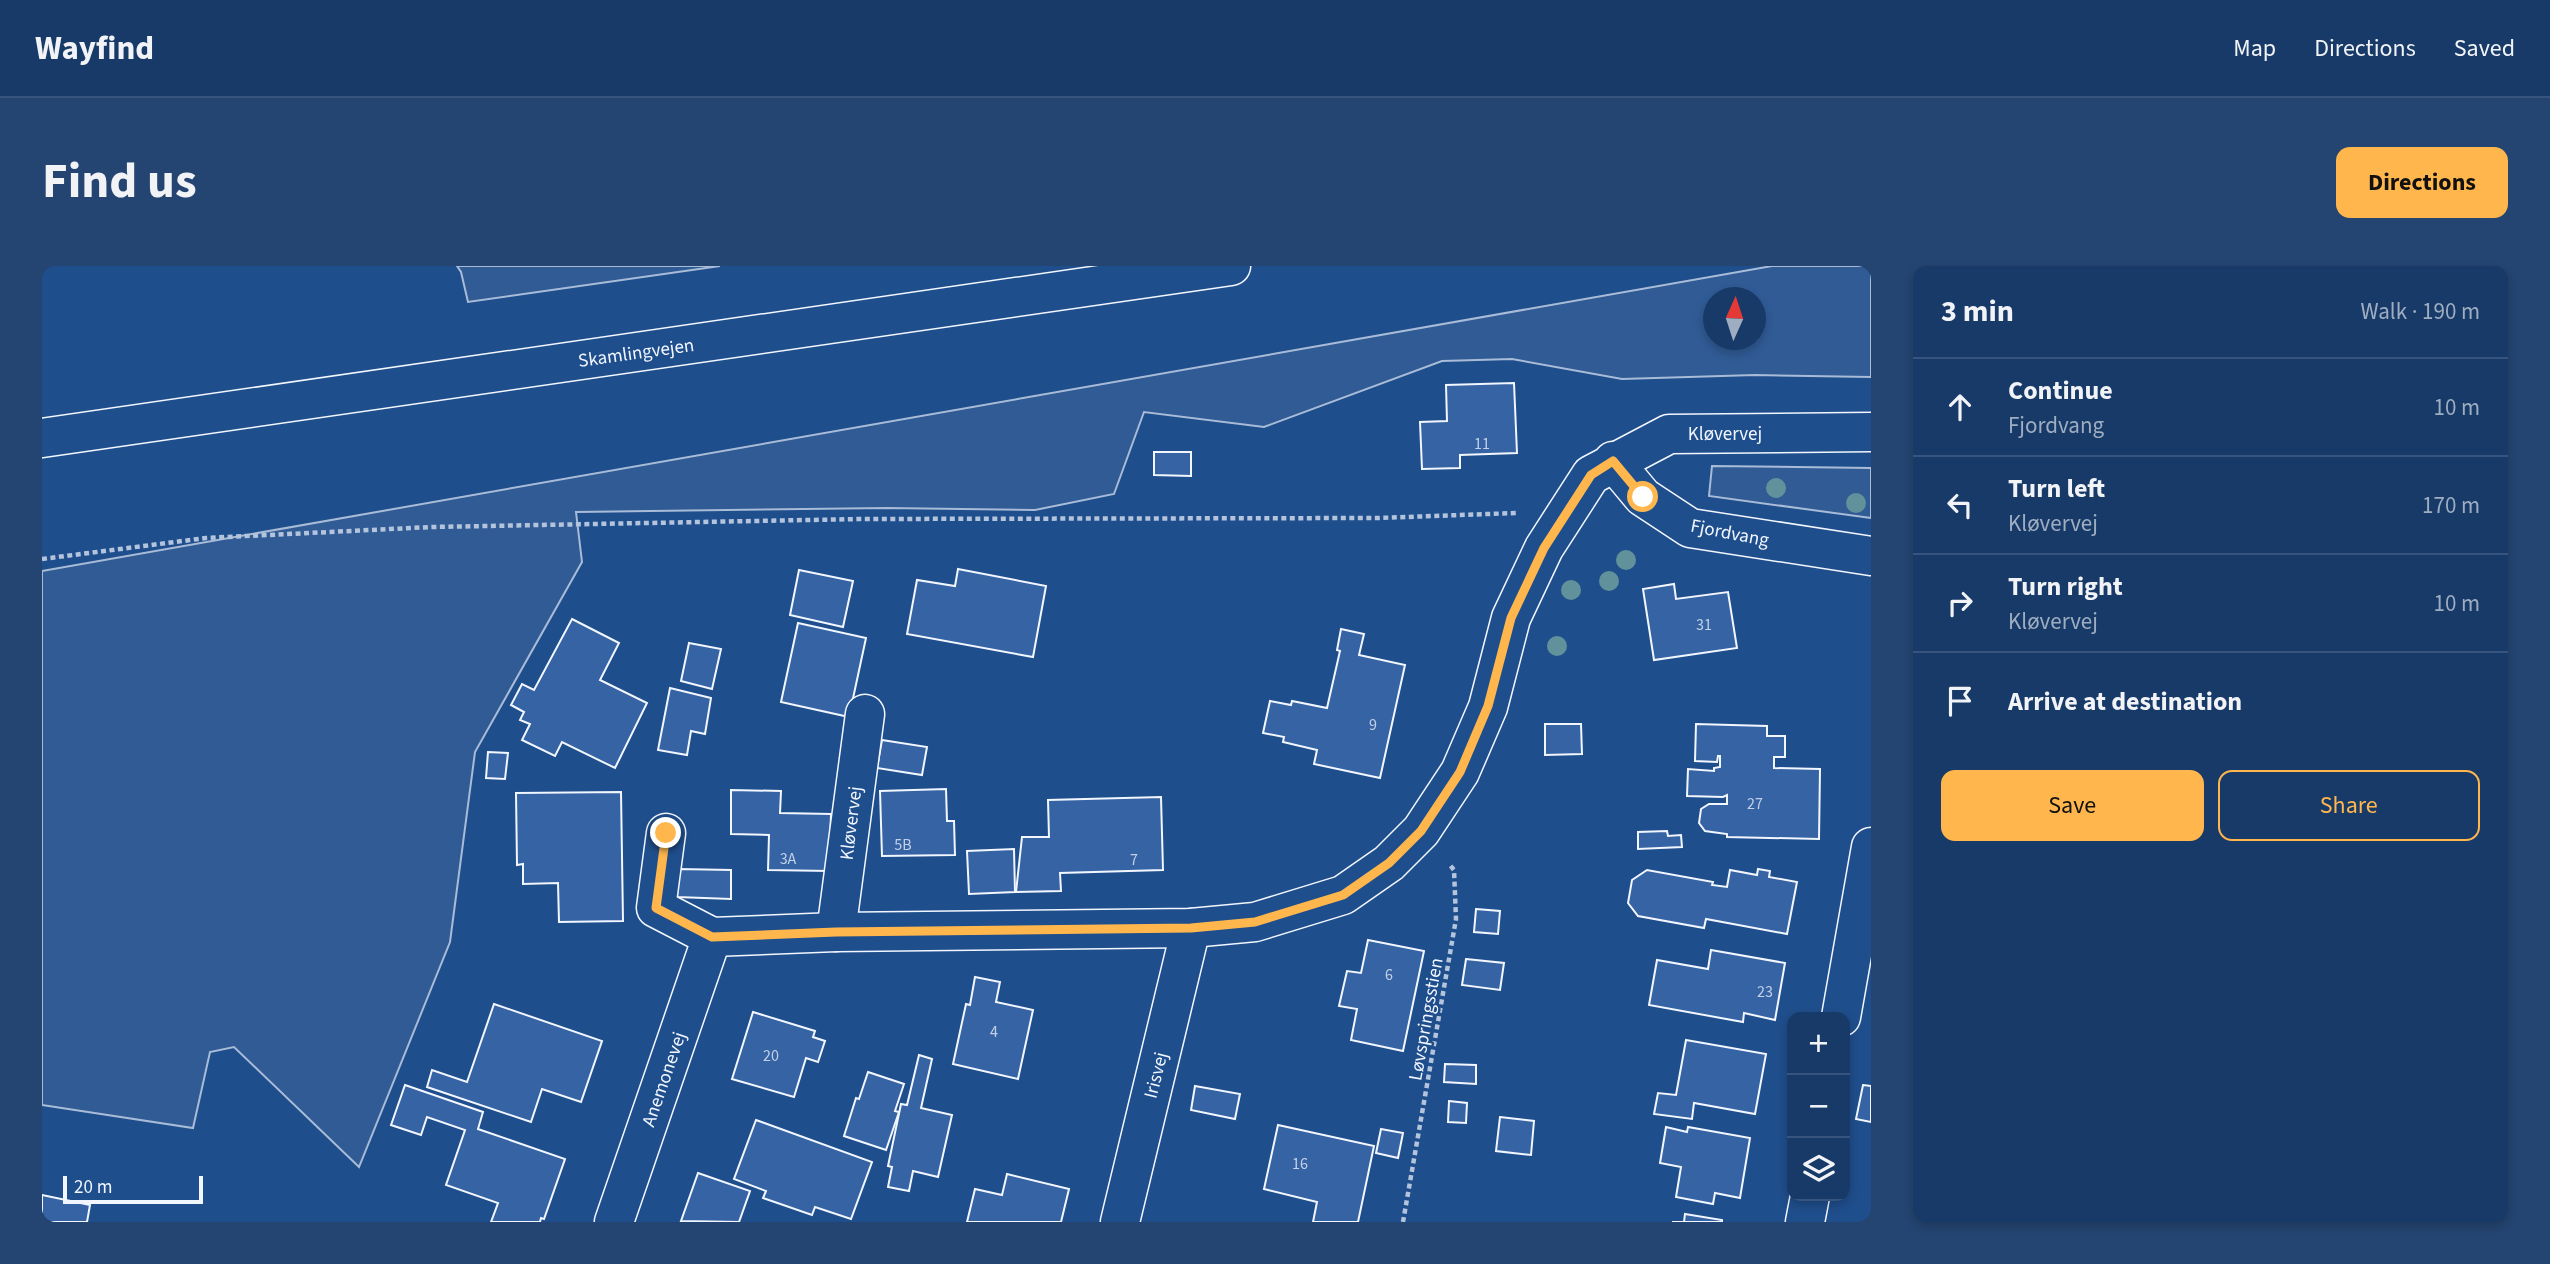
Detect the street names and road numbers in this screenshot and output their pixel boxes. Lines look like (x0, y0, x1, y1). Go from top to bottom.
street label: Skamlingvejen (576, 332, 696, 375)
street label: Kløvervej (1688, 421, 1762, 448)
street label: Fjordvang (1688, 513, 1772, 554)
street label: Kløvervej (834, 785, 869, 862)
street label: Løvspringsstien (1402, 956, 1451, 1083)
street label: Anemonevej (636, 1028, 693, 1131)
street label: Irisvej (1138, 1049, 1175, 1102)

